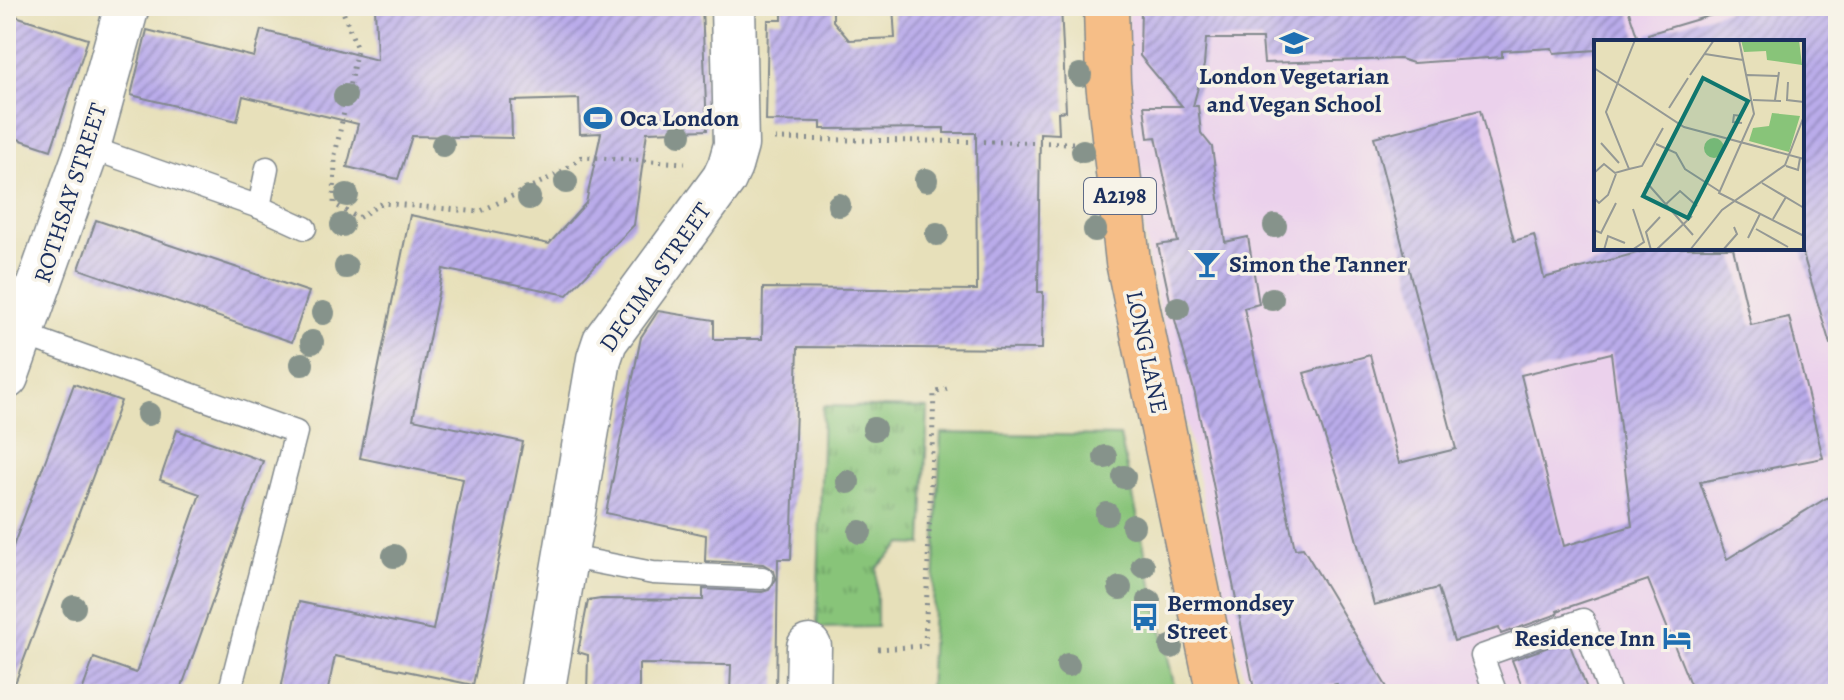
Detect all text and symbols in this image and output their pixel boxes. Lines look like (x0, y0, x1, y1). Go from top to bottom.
school or university icon: London Vegetarian and Vegan School (1279, 28, 1309, 58)
inset map (1594, 40, 1804, 250)
place label: London Vegetarian and Vegan School (1199, 60, 1390, 120)
street label: ROTHSAY STREET (26, 99, 114, 287)
place label: Oca London (620, 102, 740, 134)
sports icon: Oca London (583, 103, 613, 133)
road number: A2198 (1084, 178, 1156, 214)
street label: DECIMA STREET (592, 196, 718, 358)
place label: Simon the Tanner (1229, 248, 1408, 280)
bar icon: Simon the Tanner (1192, 249, 1222, 279)
street label: LONG LANE (1118, 288, 1176, 416)
place label: Bermondsey Street (1167, 587, 1295, 647)
bus stop icon: Bermondsey Street (1130, 602, 1160, 632)
place label: Residence Inn (1514, 622, 1656, 654)
hotel icon: Residence Inn (1662, 623, 1692, 653)

